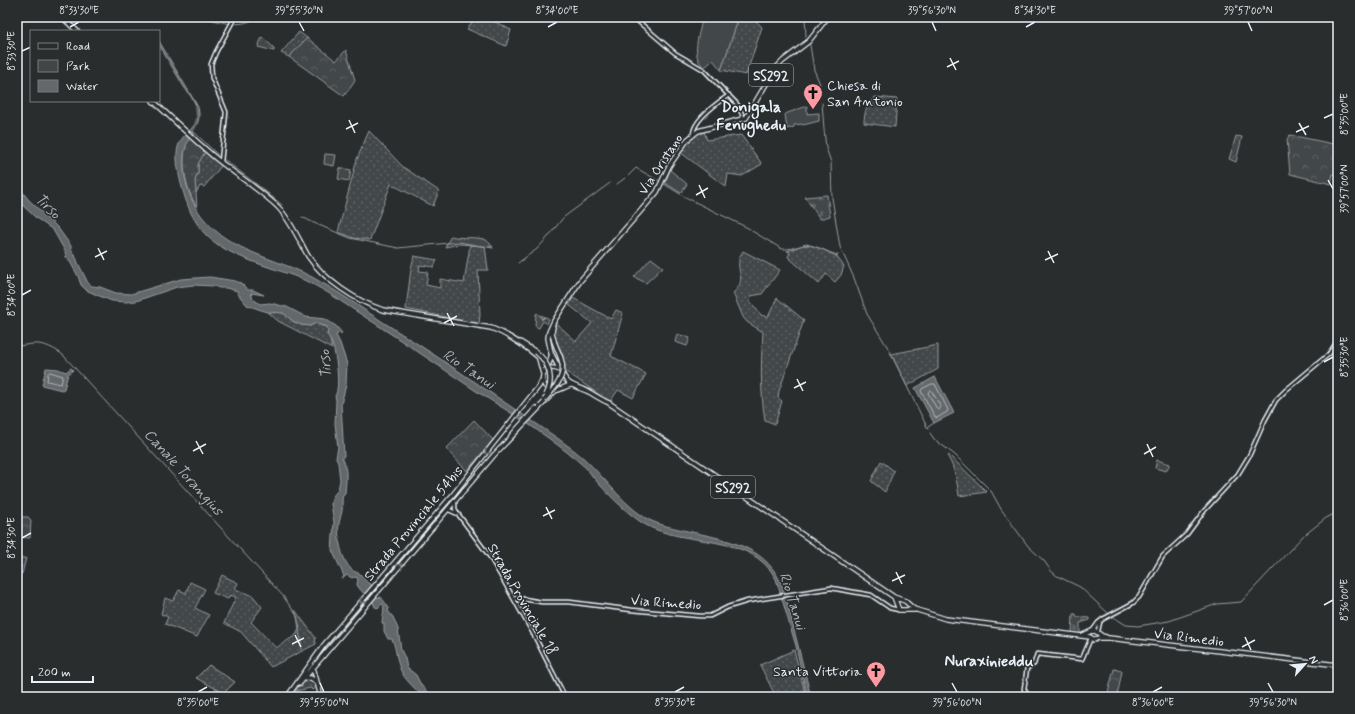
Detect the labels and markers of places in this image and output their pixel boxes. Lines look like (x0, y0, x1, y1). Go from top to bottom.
place label: Chiesa di San Antonio (827, 77, 903, 111)
church icon: Chiesa di San Antonio (802, 82, 824, 110)
church icon: Santa Vittoria (865, 660, 887, 688)
place label: Santa Vittoria (773, 663, 863, 681)

